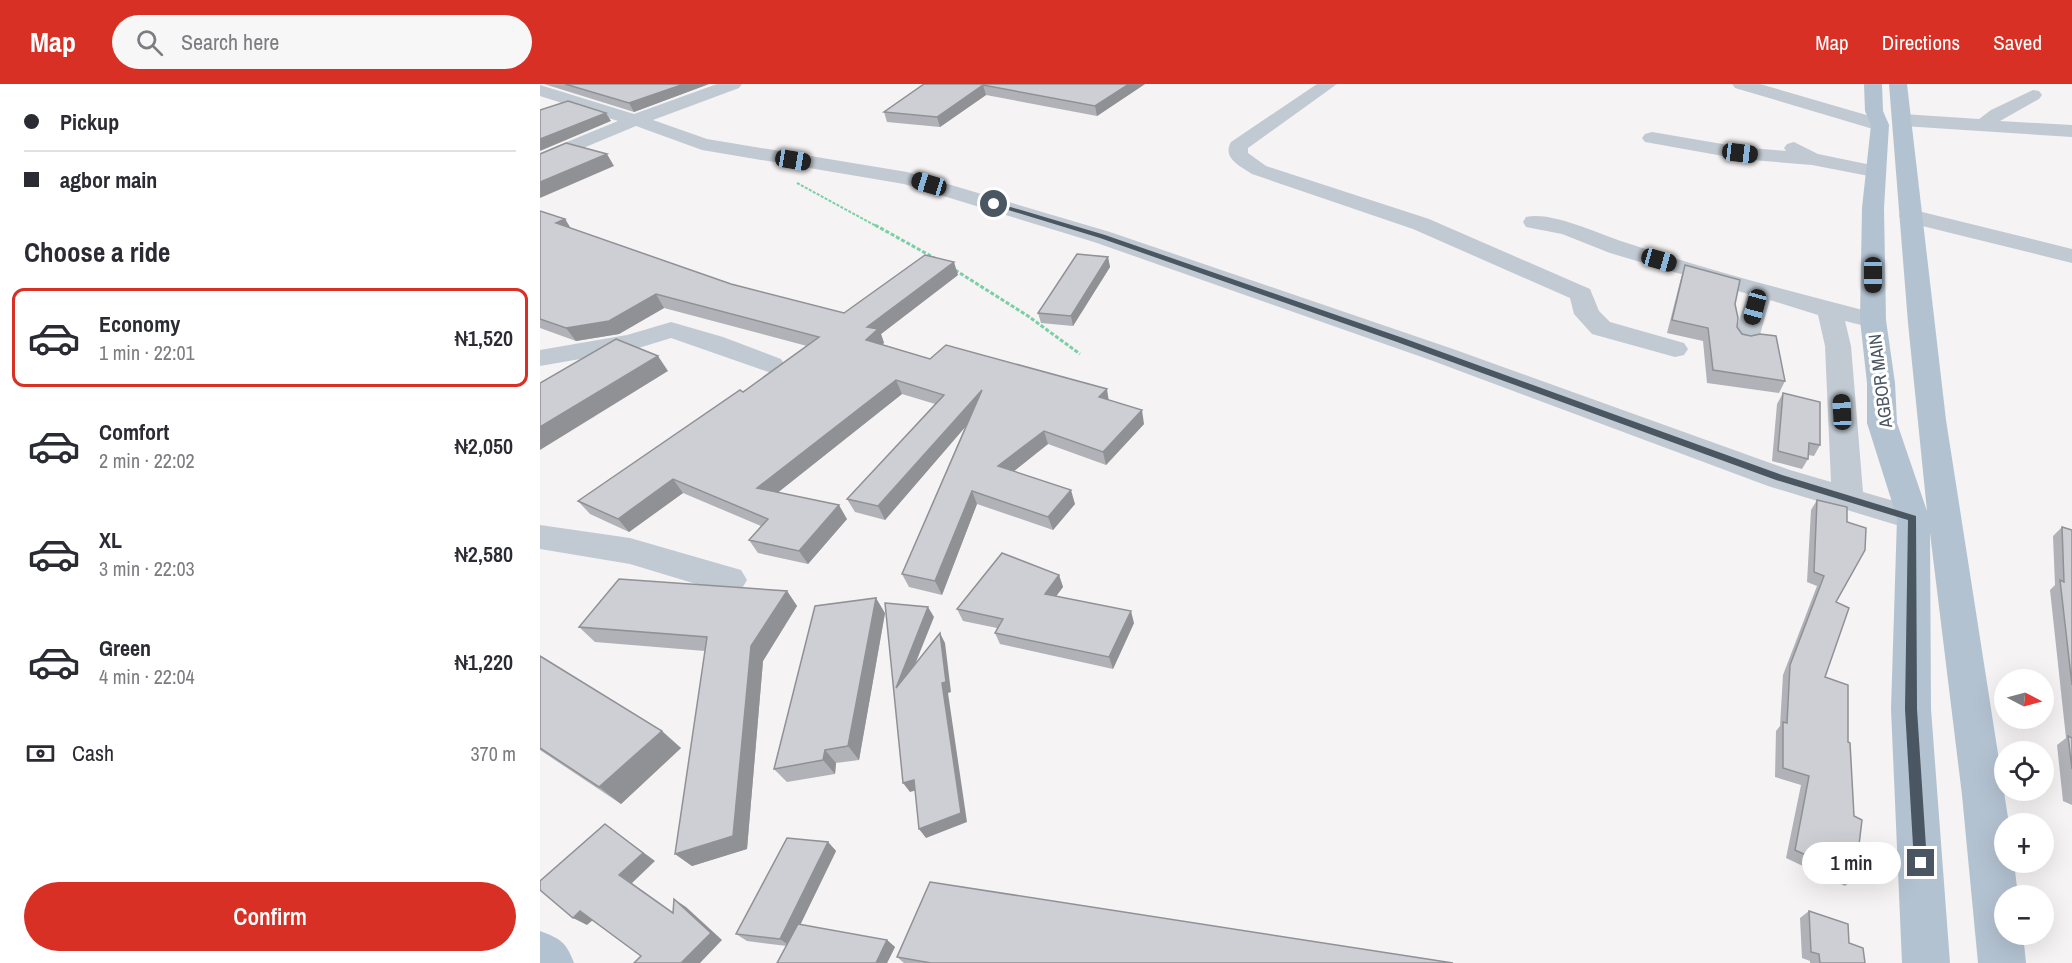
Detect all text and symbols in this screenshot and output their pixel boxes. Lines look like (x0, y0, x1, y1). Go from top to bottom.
search box (112, 15, 532, 69)
text: Map (30, 23, 76, 61)
icon: search (133, 26, 166, 59)
text: Search here (181, 27, 279, 57)
text: Map (1815, 28, 1849, 57)
text: Directions (1882, 28, 1960, 57)
text: Saved (1993, 28, 2042, 57)
text: Pickup (60, 107, 119, 137)
car (1721, 142, 1759, 164)
car (774, 148, 812, 172)
text: agbor main (60, 165, 157, 195)
car (909, 170, 949, 198)
route start (980, 190, 1007, 217)
text: Choose a ride (24, 234, 170, 270)
car (1639, 246, 1679, 274)
car (1864, 257, 1882, 293)
car (1742, 287, 1768, 327)
text: Economy (99, 309, 180, 339)
icon: car (27, 311, 81, 365)
text: ₦1,520 (455, 323, 513, 353)
street label: AGBOR MAIN (1862, 333, 1898, 430)
text: 1 min · 22:01 (99, 339, 195, 366)
car (1832, 394, 1852, 430)
text: Comfort (99, 417, 169, 447)
icon: car (27, 419, 81, 473)
text: ₦2,050 (455, 431, 513, 461)
text: 2 min · 22:02 (99, 447, 195, 474)
text: XL (99, 525, 122, 555)
icon: car (27, 527, 81, 581)
text: ₦2,580 (455, 539, 513, 569)
text: 3 min · 22:03 (99, 555, 195, 582)
text: Green (99, 633, 151, 663)
icon: car (27, 635, 81, 689)
text: ₦1,220 (455, 647, 513, 677)
text: 4 min · 22:04 (99, 663, 195, 690)
north arrow (1994, 669, 2054, 729)
map controls (1994, 669, 2054, 945)
icon: cash (24, 737, 57, 770)
text: Cash (72, 738, 114, 768)
text: 370 m (470, 740, 516, 767)
button: locate (1994, 741, 2054, 801)
button: + (1994, 813, 2054, 873)
callout: 1 min (1801, 842, 1900, 884)
text: 1 min (1830, 849, 1873, 876)
route end (1907, 849, 1934, 876)
button: Confirm (24, 882, 516, 951)
button: − (1994, 885, 2054, 945)

